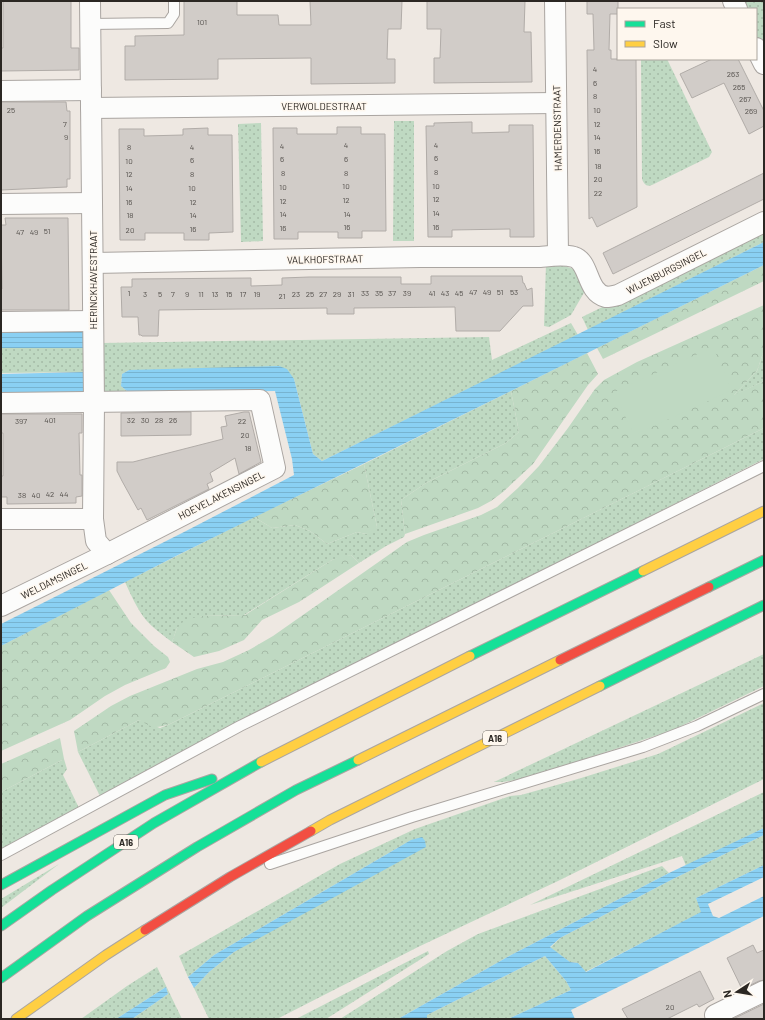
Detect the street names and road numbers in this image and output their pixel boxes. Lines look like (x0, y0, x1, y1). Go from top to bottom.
street label: HAMERDENSTRAAT (550, 85, 564, 171)
street label: VERWOLDESTRAAT (281, 100, 367, 112)
street label: HERINCKHAVESTRAAT (87, 230, 99, 330)
street label: WIJENBURGSINGEL (624, 246, 708, 296)
street label: VALKHOFSTRAAT (287, 252, 364, 266)
street label: HOEVELAKENSINGEL (176, 468, 266, 522)
street label: WELDAMSINGEL (19, 559, 90, 601)
road number: A16 (483, 731, 507, 745)
road number: A16 (114, 835, 138, 849)

